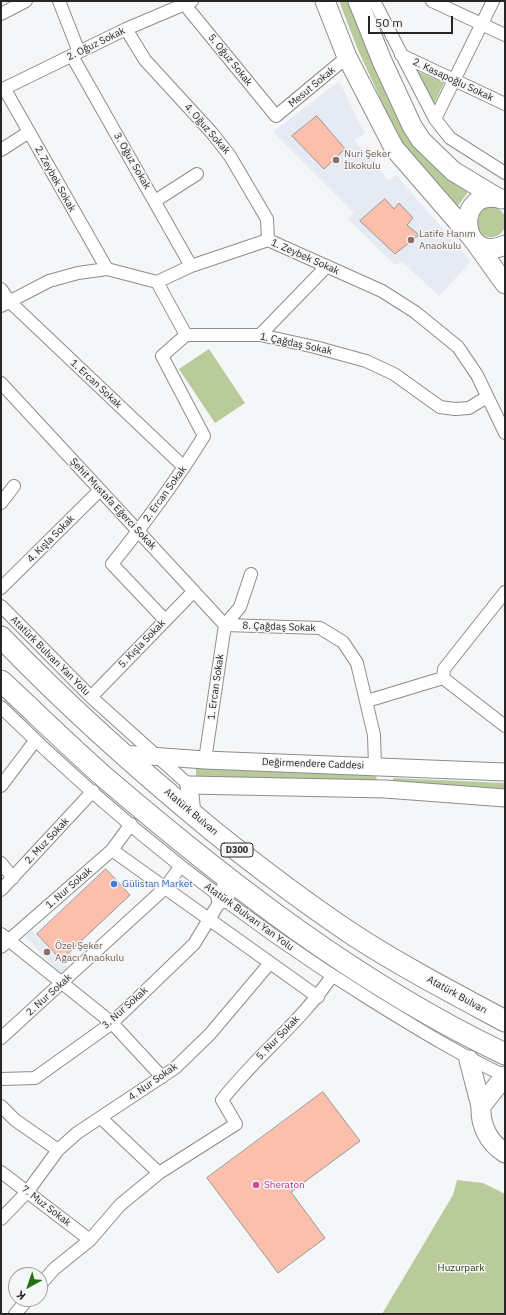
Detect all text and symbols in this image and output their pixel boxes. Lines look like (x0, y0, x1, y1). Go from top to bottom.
scale bar (370, 8, 455, 34)
text: 50 m (375, 15, 403, 30)
street label: 2. Oğuz Sokak (65, 25, 127, 63)
street label: 5. Oğuz Sokak (205, 32, 255, 88)
street label: 2. Kasapoğlu Sokak (411, 56, 495, 104)
street label: Mesut Sokak (286, 64, 338, 110)
street label: 4. Oğuz Sokak (182, 101, 232, 157)
street label: 3. Oğuz Sokak (111, 131, 153, 191)
street label: 2. Zeybek Sokak (32, 144, 78, 214)
place label: Nuri Şeker İlkokulu (344, 148, 391, 172)
marker: Nuri Şeker İlkokulu (331, 155, 341, 165)
place label: Latife Hanım Anaokulu (419, 228, 476, 252)
marker: Latife Hanım Anaokulu (406, 235, 416, 245)
street label: 1. Zeybek Sokak (269, 237, 341, 277)
street label: 1. Çağdaş Sokak (259, 330, 333, 358)
street label: 1. Ercan Sokak (68, 357, 124, 411)
street label: Şehit Mustafa Eğerci Sokak (67, 456, 159, 552)
street label: 2. Ercan Sokak (141, 464, 189, 524)
street label: 4. Kışla Sokak (25, 513, 77, 565)
street label: Atatürk Bulvarı Yan Yolu (8, 614, 92, 698)
street label: 5. Kışla Sokak (116, 617, 168, 671)
street label: 8. Çağdaş Sokak (242, 620, 316, 634)
street label: 1. Ercan Sokak (205, 653, 227, 721)
street label: Değirmendere Caddesi (262, 756, 364, 772)
street label: Atatürk Bulvarı (162, 786, 220, 838)
street label: 2. Muz Sokak (22, 815, 72, 867)
road number: D300 (221, 843, 253, 857)
street label: 1. Nur Sokak (44, 865, 94, 911)
place label: Gülistan Market (122, 878, 193, 890)
marker: Gülistan Market (109, 879, 119, 889)
street label: Atatürk Bulvarı Yan Yolu (202, 881, 296, 953)
place label: Özel Şeker Ağacı Anaokulu (55, 940, 124, 964)
marker: Özel Şeker Ağacı Anaokulu (42, 947, 52, 957)
street label: 2. Nur Sokak (24, 971, 74, 1019)
street label: Atatürk Bulvarı (425, 974, 489, 1016)
street label: 3. Nur Sokak (100, 984, 150, 1032)
street label: 5. Nur Sokak (254, 1013, 302, 1063)
street label: 4. Nur Sokak (126, 1061, 180, 1103)
place label: Sheraton (264, 1179, 305, 1191)
marker: Sheraton (251, 1180, 261, 1190)
street label: 7. Muz Sokak (19, 1183, 73, 1229)
park label: Huzurpark (438, 1262, 484, 1274)
north arrow (8, 1267, 48, 1307)
text: K (13, 1288, 28, 1303)

